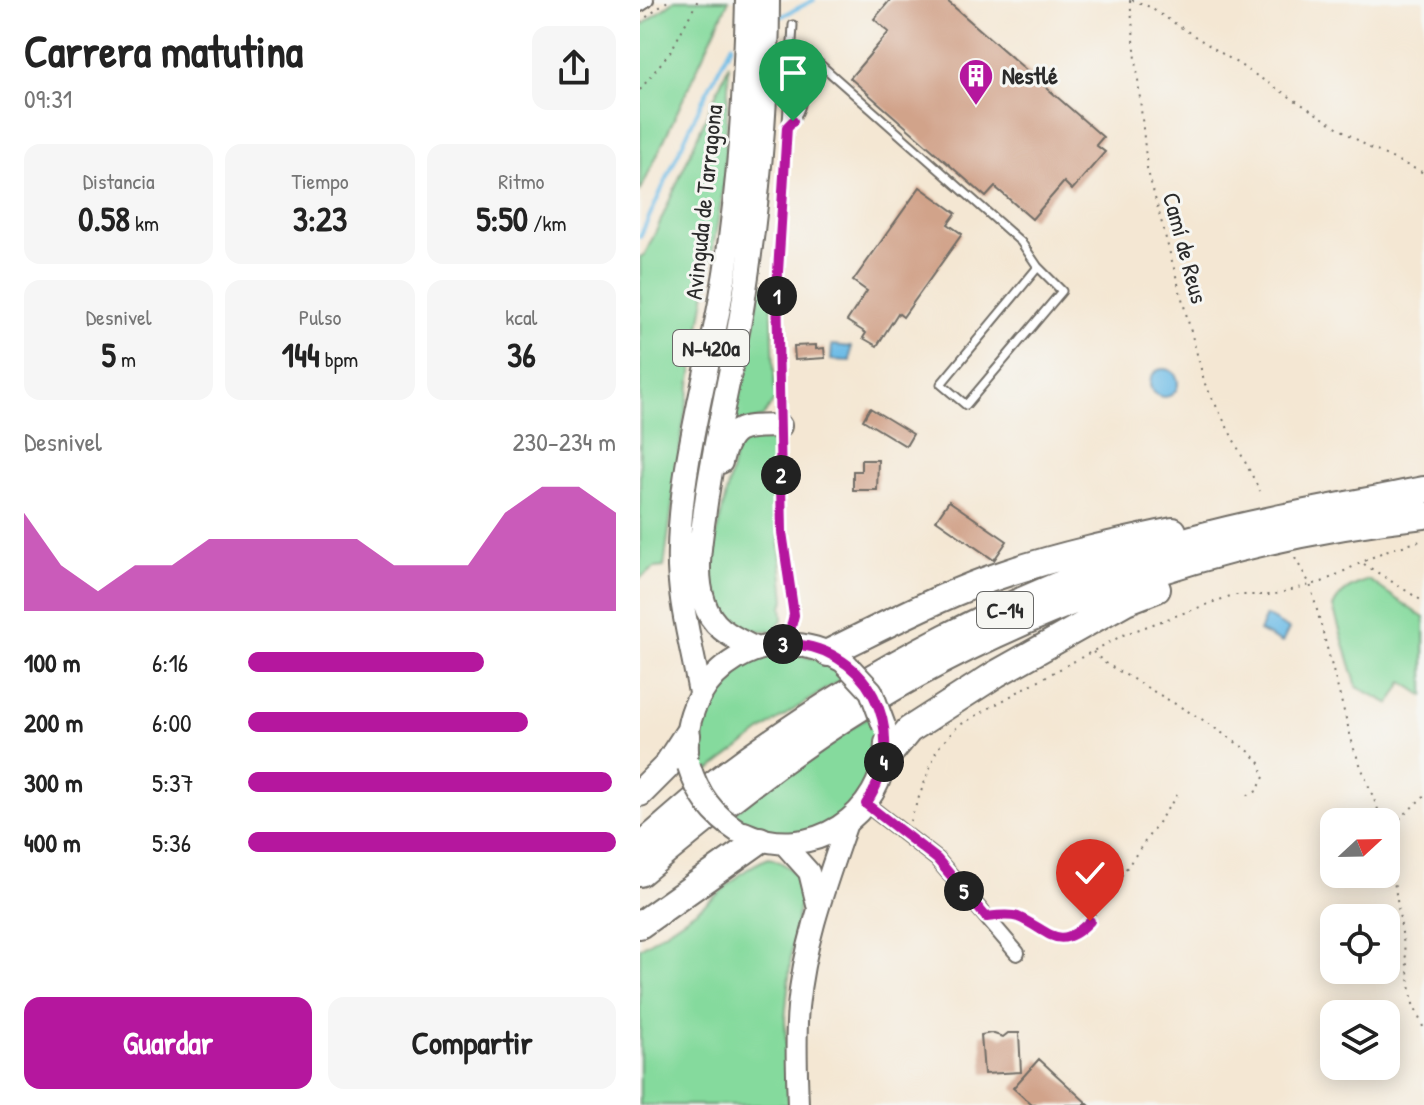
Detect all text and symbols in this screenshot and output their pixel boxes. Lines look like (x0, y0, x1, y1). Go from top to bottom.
text: Carrera matutina (24, 21, 303, 81)
button: share (532, 26, 616, 110)
pin (759, 39, 827, 121)
icon: arrive (771, 51, 815, 95)
building icon: Nestlé (957, 57, 995, 107)
place label: Nestlé (1002, 59, 1058, 91)
text: 09:31 (24, 81, 72, 116)
street label: Avinguda de Tarragona (677, 103, 729, 301)
text: Distancia (83, 166, 155, 196)
text: Tiempo (291, 166, 349, 196)
text: Ritmo (498, 166, 544, 196)
street label: Camí de Reus (1156, 189, 1216, 307)
text: 0.58 (78, 196, 130, 242)
text: 3:23 (293, 196, 347, 242)
text: 5:50 (476, 196, 528, 242)
text: km (130, 208, 159, 238)
text: /km (528, 208, 567, 238)
pin: 1 (757, 276, 797, 316)
text: 1 (773, 281, 781, 311)
text: Desnivel (86, 302, 152, 332)
text: Pulso (299, 302, 341, 332)
text: kcal (505, 302, 537, 332)
road number: N-420a (673, 330, 749, 366)
text: 5 (101, 332, 116, 378)
text: 144 (282, 332, 320, 378)
text: 36 (507, 332, 536, 378)
text: m (116, 344, 136, 374)
text: bpm (320, 344, 358, 374)
text: Desnivel (24, 424, 102, 459)
text: 230–234 m (512, 424, 616, 459)
pin: 2 (761, 455, 801, 495)
text: 2 (776, 460, 786, 490)
road number: C-14 (977, 592, 1033, 628)
pin: 3 (763, 624, 803, 664)
text: 3 (778, 629, 788, 659)
text: 100 m (24, 645, 80, 680)
text: 6:16 (152, 645, 188, 680)
text: 200 m (24, 705, 83, 740)
text: 6:00 (152, 705, 192, 740)
pin: 4 (864, 742, 904, 782)
text: 4 (880, 747, 888, 777)
text: 300 m (24, 765, 83, 800)
text: 5:37 (152, 765, 194, 800)
north arrow (1320, 808, 1400, 888)
map controls (1320, 808, 1400, 1080)
text: 400 m (24, 825, 81, 860)
text: 5:36 (152, 825, 191, 860)
pin (1056, 839, 1124, 921)
icon: check (1068, 851, 1112, 895)
pin: 5 (944, 871, 984, 911)
text: 5 (959, 876, 969, 906)
button: locate (1320, 904, 1400, 984)
button: Guardar (24, 997, 312, 1089)
button: Compartir (328, 997, 616, 1089)
button: layers (1320, 1000, 1400, 1080)

